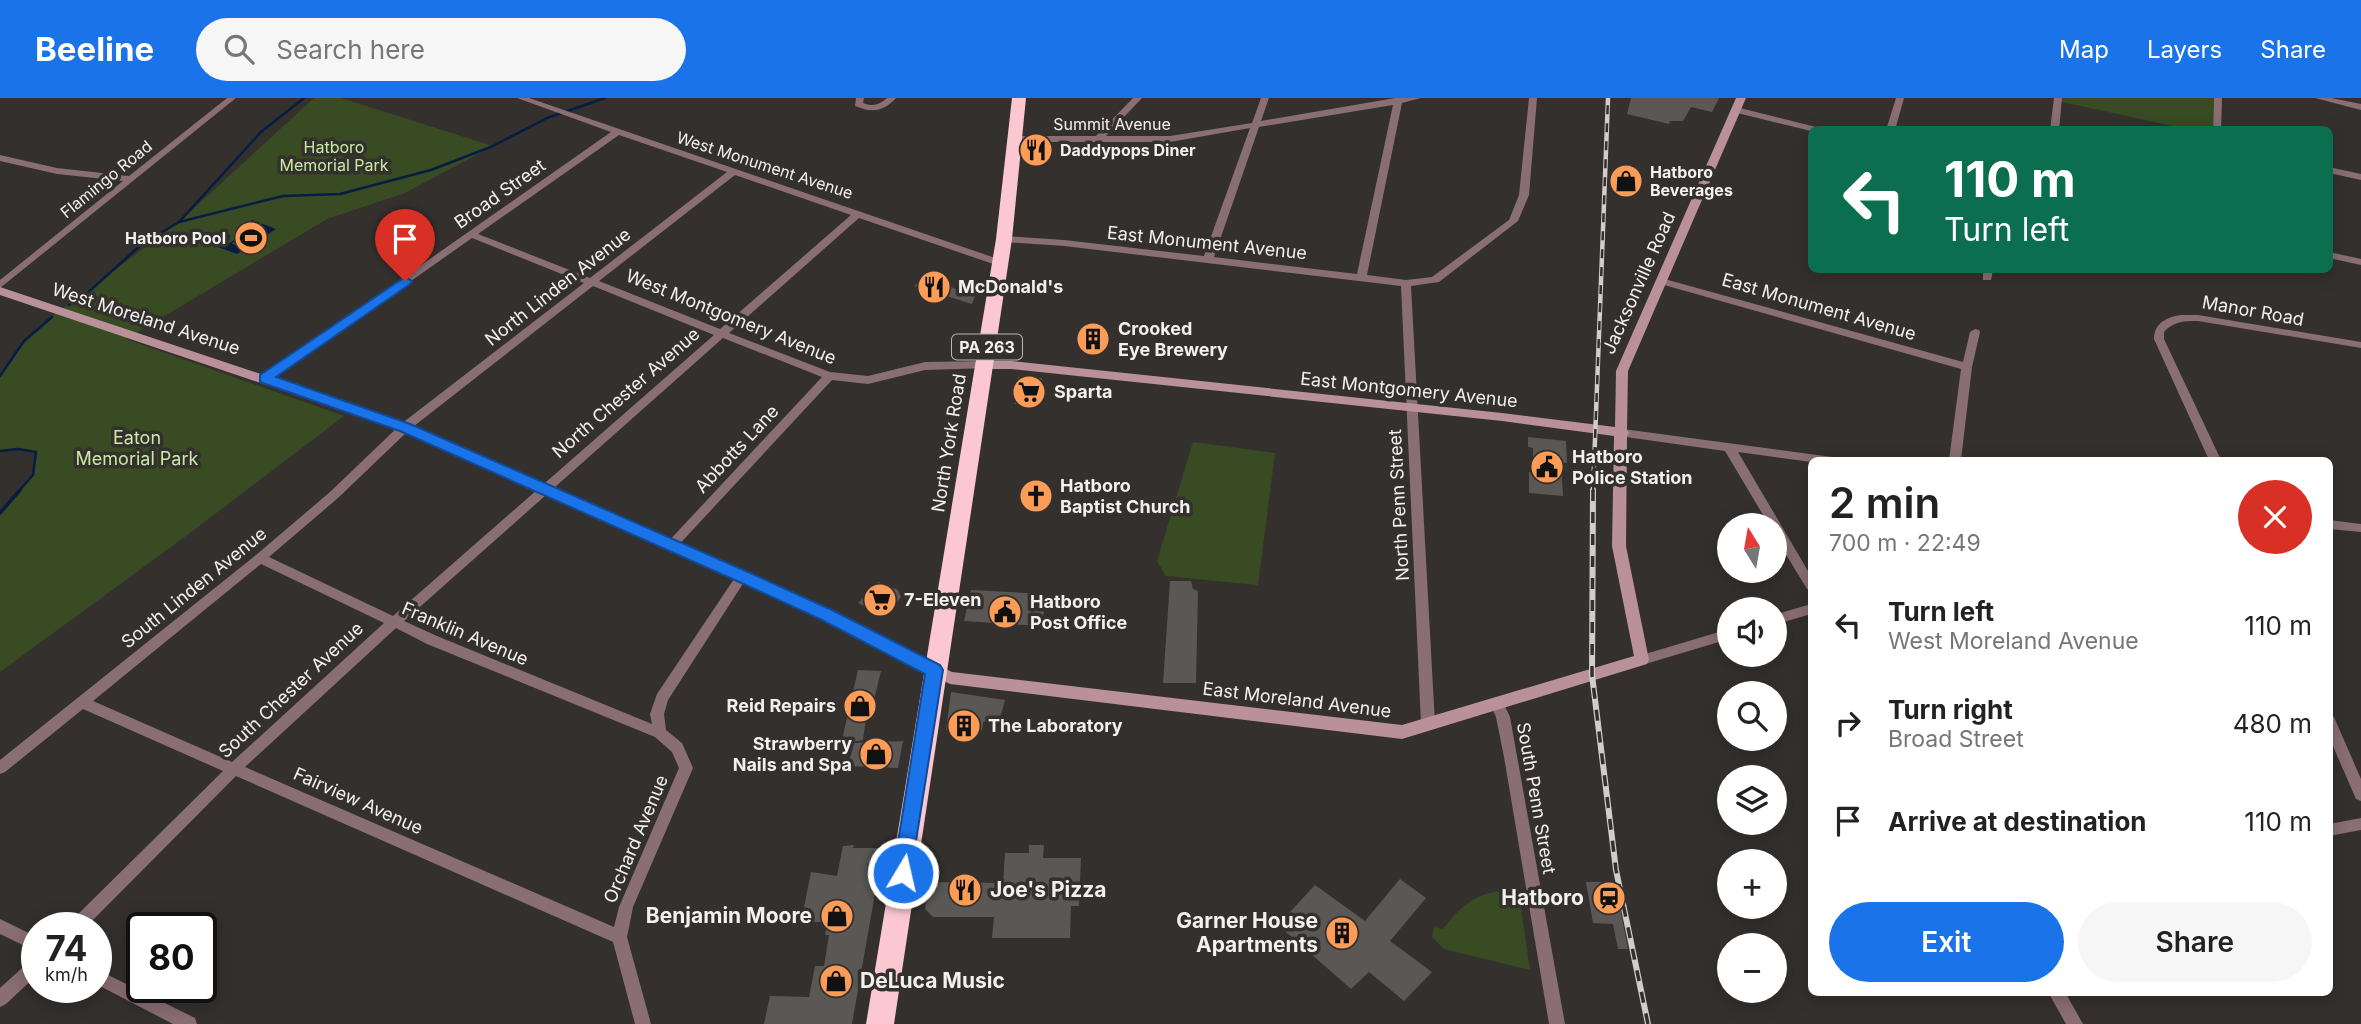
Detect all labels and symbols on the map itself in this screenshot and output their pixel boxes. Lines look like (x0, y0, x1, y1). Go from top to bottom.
street label: Summit Avenue (1053, 114, 1171, 134)
street label: West Monument Avenue (674, 127, 856, 203)
restaurant icon: Daddypops Diner (1017, 131, 1055, 169)
street label: Flamingo Road (56, 136, 156, 222)
park label: Hatboro Memorial Park (279, 137, 389, 175)
place label: Daddypops Diner (1060, 140, 1196, 160)
street label: Broad Street (450, 154, 549, 233)
shop icon: Hatboro Beverages (1607, 162, 1645, 200)
place label: Hatboro Beverages (1650, 162, 1733, 200)
street label: Jacksonville Road (1598, 208, 1679, 357)
pin (375, 209, 435, 281)
sports icon: Hatboro Pool (232, 219, 270, 257)
street label: East Monument Avenue (1106, 222, 1308, 263)
street label: North Linden Avenue (481, 223, 635, 350)
place label: Hatboro Pool (125, 228, 226, 248)
street label: West Montgomery Avenue (623, 265, 839, 368)
restaurant icon: McDonald's (915, 268, 953, 306)
street label: East Monument Avenue (1720, 269, 1919, 344)
place label: McDonald's (958, 276, 1063, 297)
street label: West Moreland Avenue (50, 278, 243, 359)
street label: Manor Road (2201, 291, 2306, 330)
place label: Crooked Eye Brewery (1118, 318, 1228, 360)
building icon: Crooked Eye Brewery (1074, 320, 1112, 358)
street label: North Chester Avenue (548, 323, 704, 462)
road number: PA 263 (952, 334, 1022, 360)
street label: East Montgomery Avenue (1299, 368, 1519, 411)
street label: North York Road (927, 372, 970, 514)
supermarket icon: Sparta (1010, 373, 1048, 411)
place label: Sparta (1054, 381, 1113, 402)
street label: Abbotts Lane (691, 400, 783, 497)
park label: Eaton Memorial Park (76, 427, 199, 469)
street label: North Penn Street (1384, 428, 1413, 581)
place label: Hatboro Police Station (1572, 446, 1693, 488)
public building icon: Hatboro Police Station (1528, 448, 1566, 486)
place label: Hatboro Baptist Church (1060, 475, 1191, 517)
church icon: Hatboro Baptist Church (1017, 477, 1055, 515)
north arrow (1717, 513, 1787, 583)
street label: South Linden Avenue (117, 523, 270, 652)
supermarket icon: 7-Eleven (861, 581, 899, 619)
place label: 7-Eleven (904, 589, 982, 610)
place label: Hatboro Post Office (1030, 591, 1128, 633)
public building icon: Hatboro Post Office (986, 593, 1024, 631)
street label: Franklin Avenue (399, 597, 531, 670)
street label: South Chester Avenue (214, 617, 367, 762)
street label: East Moreland Avenue (1202, 678, 1393, 721)
shop icon: Reid Repairs (841, 687, 879, 725)
place label: Reid Repairs (727, 695, 836, 716)
building icon: The Laboratory (945, 707, 983, 745)
place label: The Laboratory (988, 715, 1123, 736)
street label: South Penn Street (1513, 720, 1560, 875)
place label: Strawberry Nails and Spa (733, 733, 852, 775)
shop icon: Strawberry Nails and Spa (857, 735, 895, 773)
street label: Fairview Avenue (290, 763, 426, 838)
street label: Orchard Avenue (599, 772, 672, 906)
position arrow (866, 836, 940, 910)
restaurant icon: Joe's Pizza (946, 871, 984, 909)
place label: Joe's Pizza (990, 877, 1106, 902)
station icon: Hatboro (1590, 879, 1628, 917)
place label: Hatboro (1501, 885, 1584, 910)
shop icon: Benjamin Moore (818, 897, 856, 935)
place label: Benjamin Moore (646, 903, 812, 928)
place label: Garner House Apartments (1176, 908, 1318, 957)
speed limit sign: 80 (126, 912, 217, 1003)
building icon: Garner House Apartments (1323, 914, 1361, 952)
shop icon: DeLuca Music (817, 962, 855, 1000)
place label: DeLuca Music (860, 968, 1005, 993)

